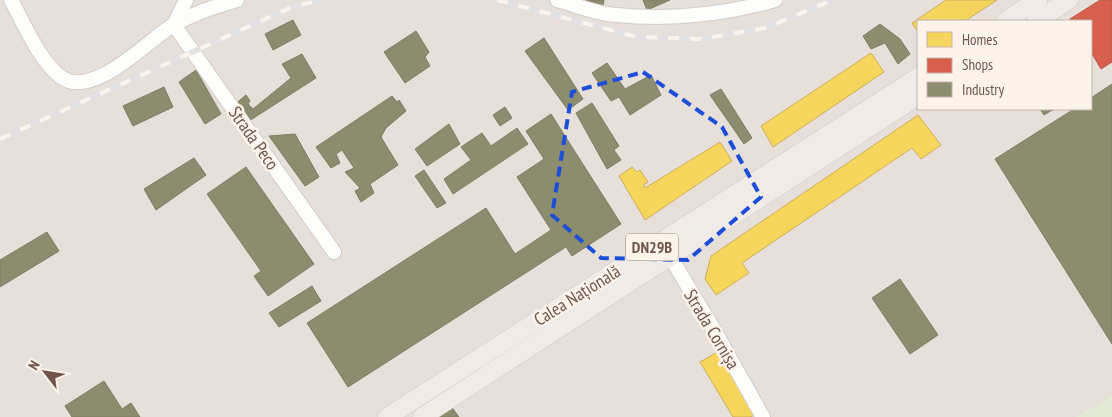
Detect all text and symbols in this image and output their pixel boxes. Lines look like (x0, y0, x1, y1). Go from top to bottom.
legend (917, 20, 1092, 110)
text: Homes (962, 30, 998, 49)
text: Shops (962, 55, 993, 74)
text: Industry (962, 80, 1004, 99)
street label: Strada Peco (224, 102, 284, 174)
road number: DN29B (626, 233, 678, 260)
street label: Calea Națională (529, 259, 625, 331)
street label: Strada Cornișa (679, 285, 745, 373)
north arrow (20, 347, 70, 397)
text: N (24, 357, 44, 373)

